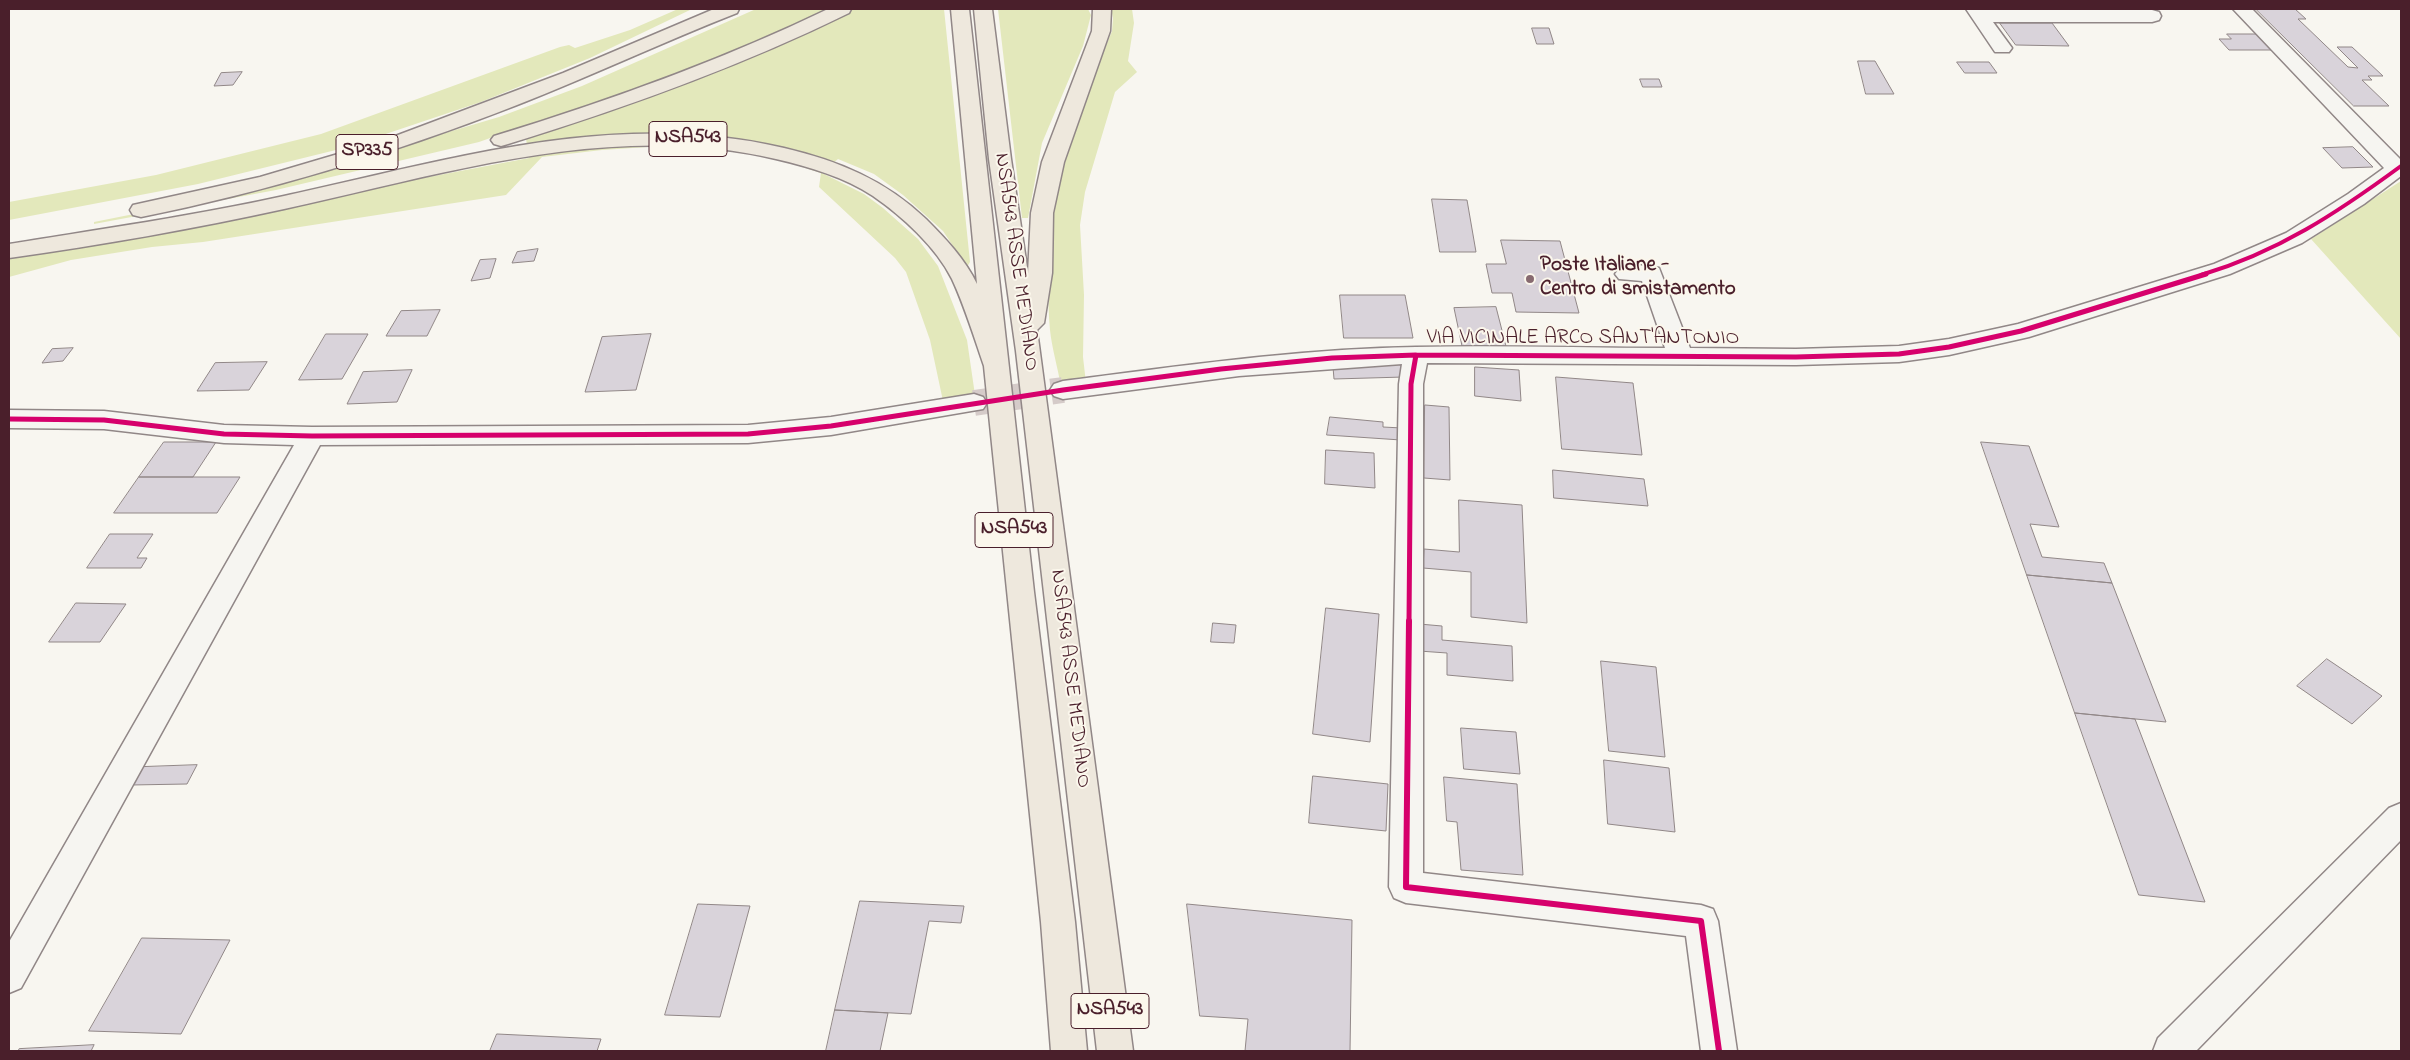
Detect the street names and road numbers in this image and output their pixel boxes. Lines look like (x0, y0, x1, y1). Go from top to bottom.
road number: NSA543 (649, 122, 727, 156)
road number: SP335 (336, 134, 398, 170)
street label: NSA543 ASSE MEDIANO (987, 151, 1043, 373)
street label: VIA VICINALE ARCO SANT'ANTONIO (1427, 327, 1739, 353)
road number: NSA543 (975, 512, 1053, 548)
street label: NSA543 ASSE MEDIANO (1043, 568, 1095, 790)
road number: NSA543 (1071, 994, 1149, 1028)

